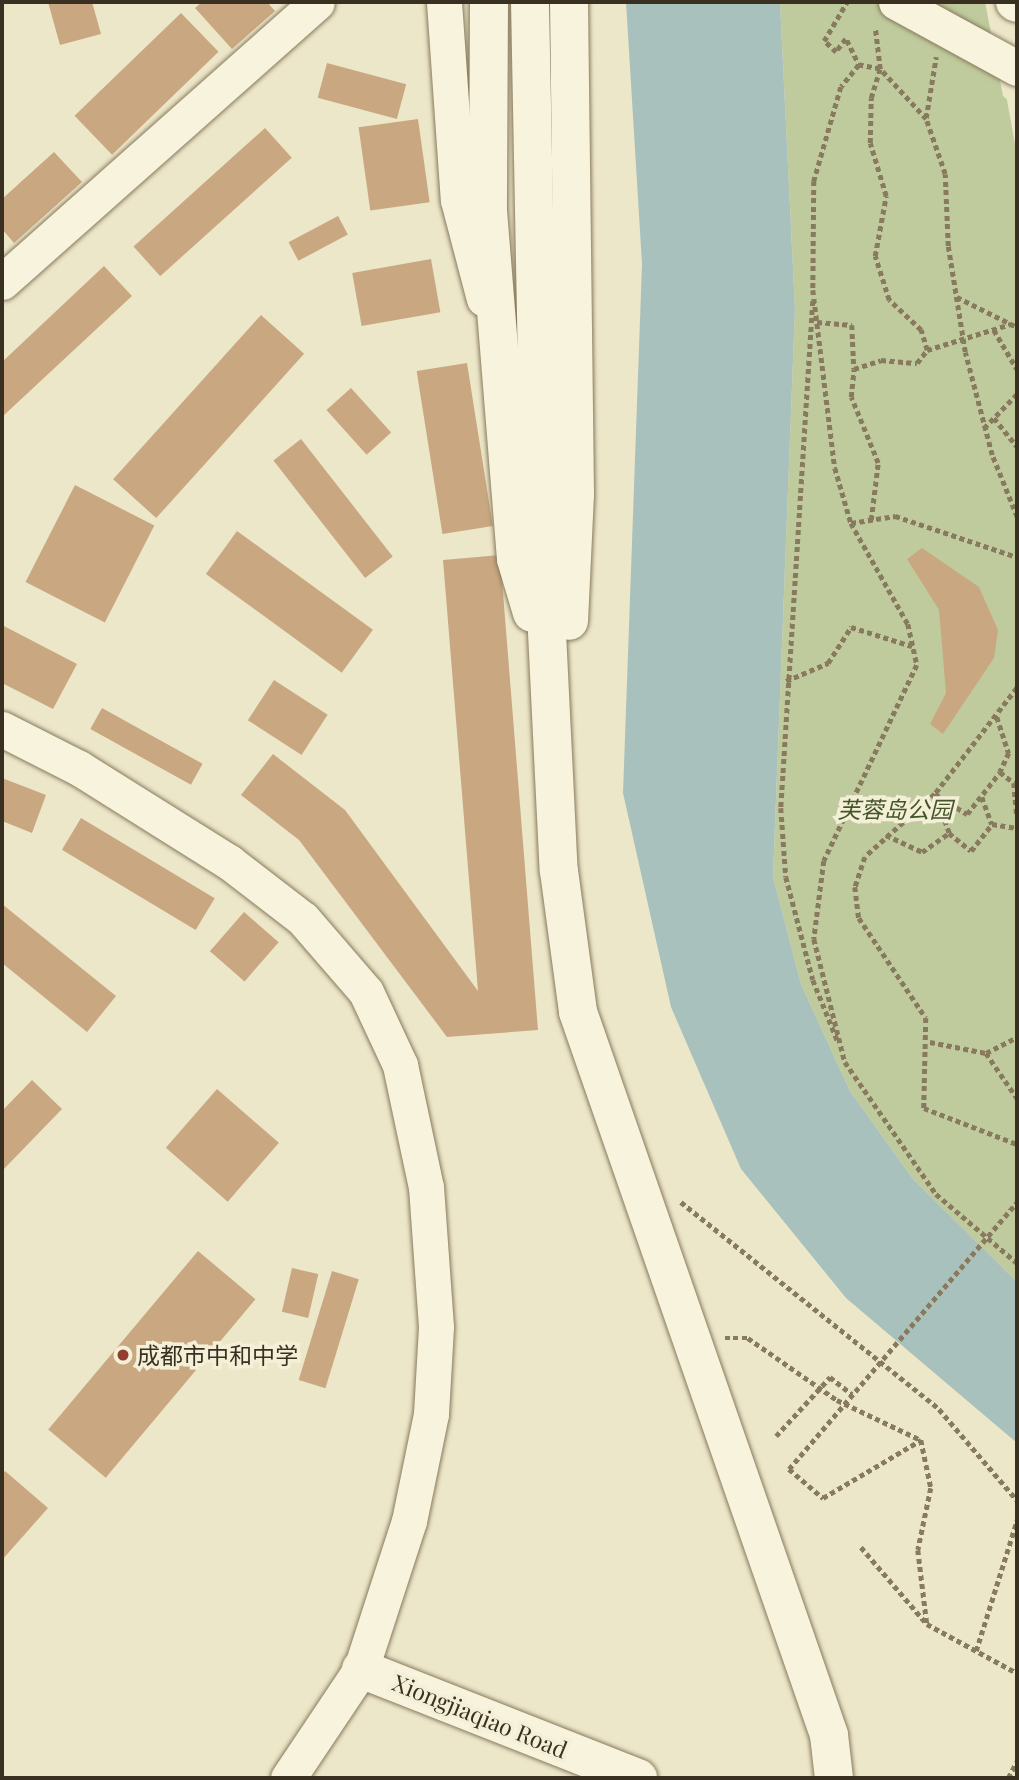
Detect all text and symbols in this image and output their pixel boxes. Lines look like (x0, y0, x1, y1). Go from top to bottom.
park label: 芙蓉岛公园 (838, 795, 952, 823)
place label: 成都市中和中学 (137, 1341, 298, 1369)
marker: 成都市中和中学 (115, 1347, 131, 1363)
street label: Xiongjiaqiao Road (389, 1668, 571, 1764)

